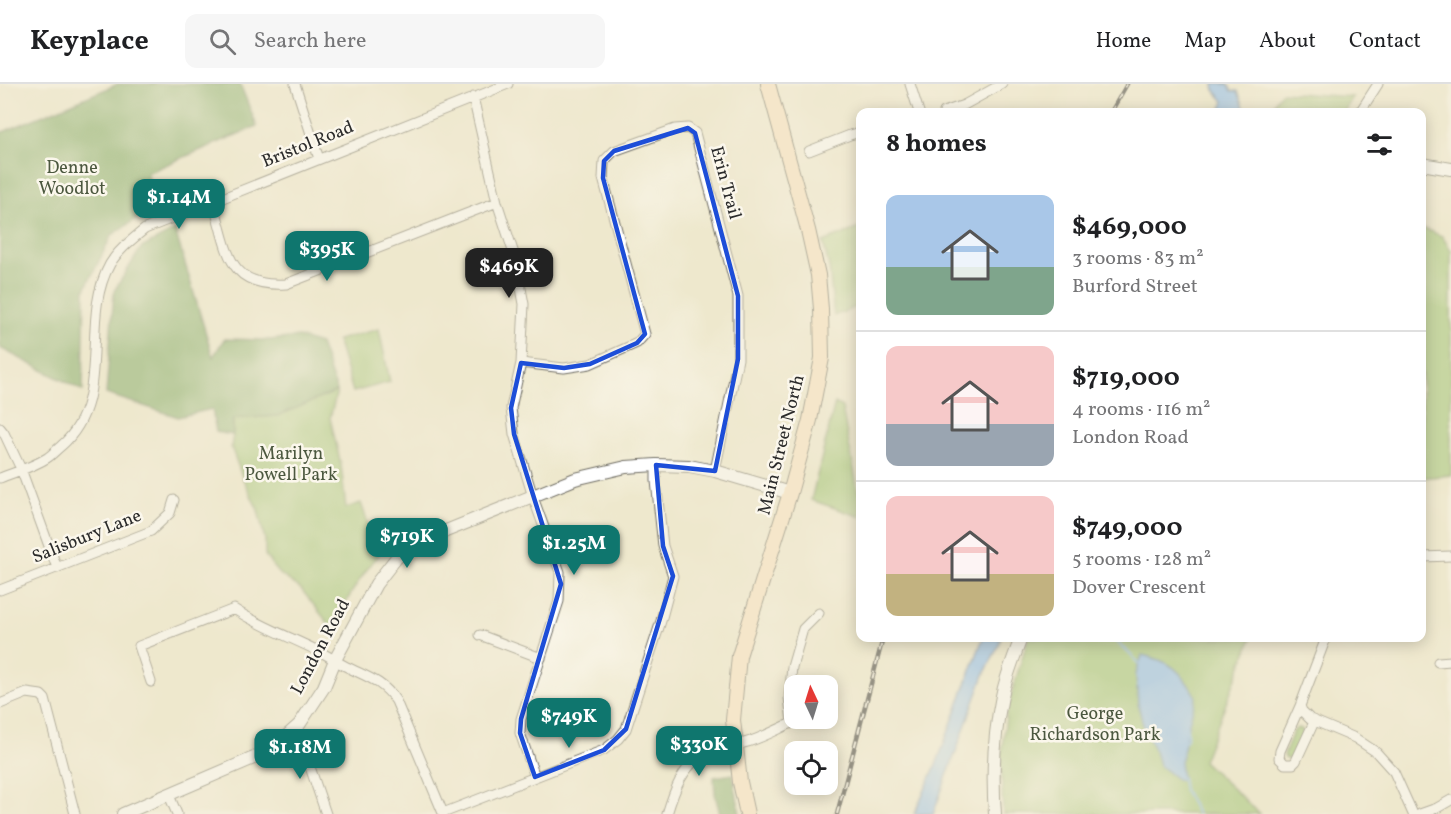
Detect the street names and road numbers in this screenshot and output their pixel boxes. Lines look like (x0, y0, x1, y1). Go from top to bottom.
street label: Bristol Road (258, 115, 358, 175)
street label: Erin Trail (703, 144, 747, 222)
street label: Main Street North (752, 372, 812, 518)
street label: Salisbury Lane (29, 504, 145, 570)
street label: London Road (285, 595, 357, 699)

